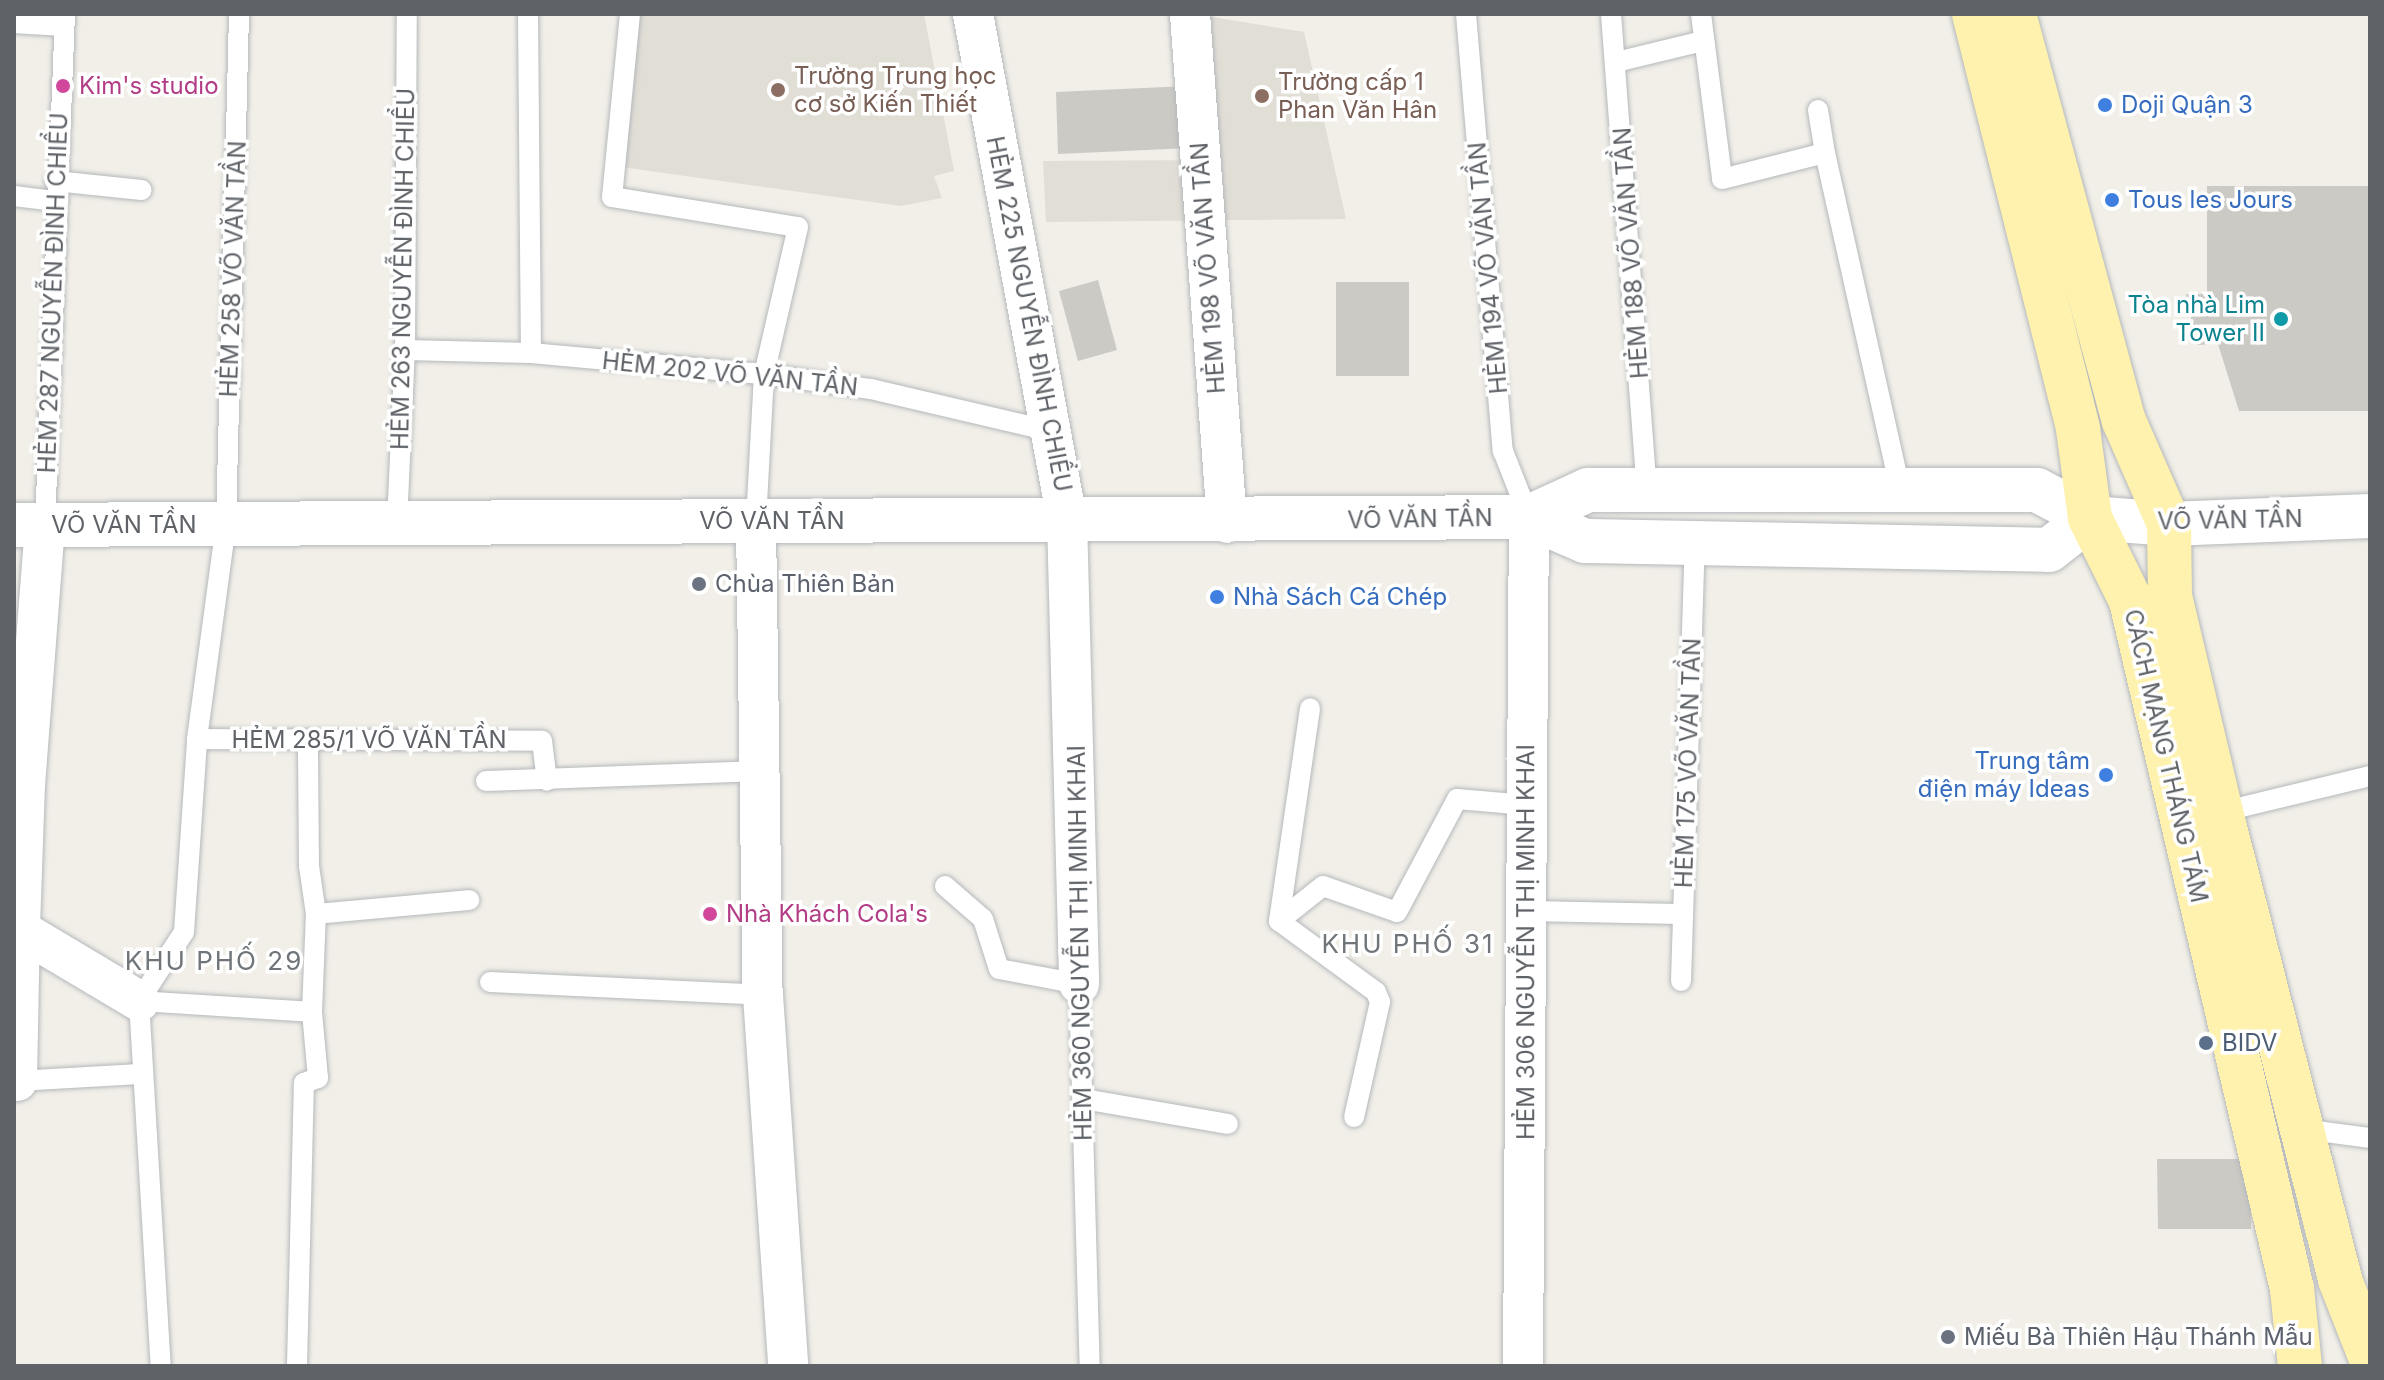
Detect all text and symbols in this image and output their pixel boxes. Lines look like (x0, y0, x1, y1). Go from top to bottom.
place label: Trường Trung học cơ sở Kiến Thiết (794, 62, 996, 118)
place label: Trường cấp 1 Phan Văn Hân (1278, 68, 1437, 124)
place label: Kim's studio (79, 72, 219, 100)
marker: Kim's studio (54, 77, 72, 95)
marker: Trường Trung học cơ sở Kiến Thiết (769, 81, 787, 99)
marker: Trường cấp 1 Phan Văn Hân (1253, 87, 1271, 105)
street label: HẺM 263 NGUYỄN ÐÌNH CHIỂU (385, 88, 421, 450)
place label: Doji Quận 3 (2121, 91, 2253, 119)
marker: Doji Quận 3 (2096, 96, 2114, 114)
street label: HẺM 287 NGUYỄN ÐÌNH CHIỂU (32, 112, 74, 474)
street label: HẺM 188 VÕ VĂN TẦN (1608, 126, 1654, 380)
street label: HẺM 225 NGUYỄN ÐÌNH CHIỂU (980, 134, 1078, 494)
street label: HẺM 258 VÕ VĂN TẦN (214, 140, 252, 398)
street label: HẺM 198 VÕ VĂN TẦN (1185, 141, 1231, 395)
street label: HẺM 194 VÕ VĂN TẦN (1463, 141, 1513, 395)
place label: Tous les Jours (2128, 186, 2293, 214)
marker: Tous les Jours (2103, 191, 2121, 209)
place label: Tòa nhà Lim Tower II (2128, 291, 2265, 347)
marker: Tòa nhà Lim Tower II (2272, 310, 2290, 328)
street label: HẺM 202 VÕ VĂN TẦN (601, 346, 859, 402)
street label: VÕ VĂN TẦN (1347, 503, 1493, 535)
street label: VÕ VĂN TẦN (2157, 504, 2303, 536)
street label: VÕ VĂN TẦN (699, 507, 845, 535)
street label: VÕ VĂN TẦN (51, 511, 197, 539)
place label: Chùa Thiên Bản (715, 570, 895, 598)
marker: Chùa Thiên Bản (690, 575, 708, 593)
place label: Nhà Sách Cá Chép (1233, 583, 1447, 611)
marker: Nhà Sách Cá Chép (1208, 588, 1226, 606)
street label: CÁCH MẠNG THÁNG TÁM (2118, 607, 2214, 905)
street label: HẺM 175 VÕ VĂN TẦN (1669, 637, 1707, 889)
street label: HẺM 285/1 VÕ VĂN TẦN (231, 726, 507, 754)
street label: HẺM 306 NGUYỄN THỊ MINH KHAI (1512, 744, 1540, 1140)
street label: HẺM 360 NGUYỄN THỊ MINH KHAI (1062, 745, 1098, 1141)
place label: Trung tâm điện máy Ideas (1918, 747, 2090, 803)
marker: Trung tâm điện máy Ideas (2097, 766, 2115, 784)
place label: Nhà Khách Cola's (726, 900, 928, 928)
marker: Nhà Khách Cola's (701, 905, 719, 923)
district label: KHU PHỐ 31 (1321, 928, 1495, 960)
district label: KHU PHỐ 29 (125, 945, 303, 977)
place label: BIDV (2222, 1029, 2277, 1057)
marker: BIDV (2197, 1034, 2215, 1052)
place label: Miếu Bà Thiên Hậu Thánh Mẫu (1964, 1323, 2313, 1351)
marker: Miếu Bà Thiên Hậu Thánh Mẫu (1939, 1328, 1957, 1346)

